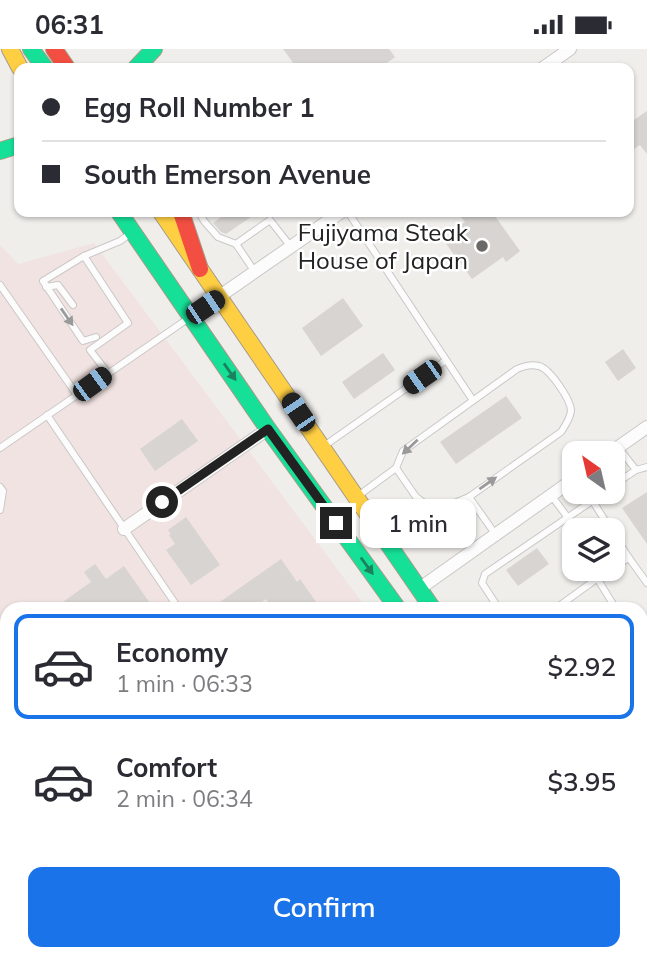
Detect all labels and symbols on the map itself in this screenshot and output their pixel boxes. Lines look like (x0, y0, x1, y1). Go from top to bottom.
place label: Fujiyama Steak House of Japan (298, 217, 469, 275)
marker: Fujiyama Steak House of Japan (474, 238, 490, 254)
car (182, 287, 229, 327)
one-way arrow (60, 308, 74, 326)
car (399, 356, 446, 398)
car (69, 363, 116, 405)
one-way arrow (223, 363, 236, 382)
car (278, 389, 319, 435)
one-way arrow (401, 439, 419, 455)
north arrow (562, 441, 625, 504)
one-way arrow (479, 477, 497, 491)
route start (146, 486, 178, 518)
callout: 1 min (360, 498, 476, 547)
route end (320, 507, 352, 539)
one-way arrow (360, 557, 374, 575)

